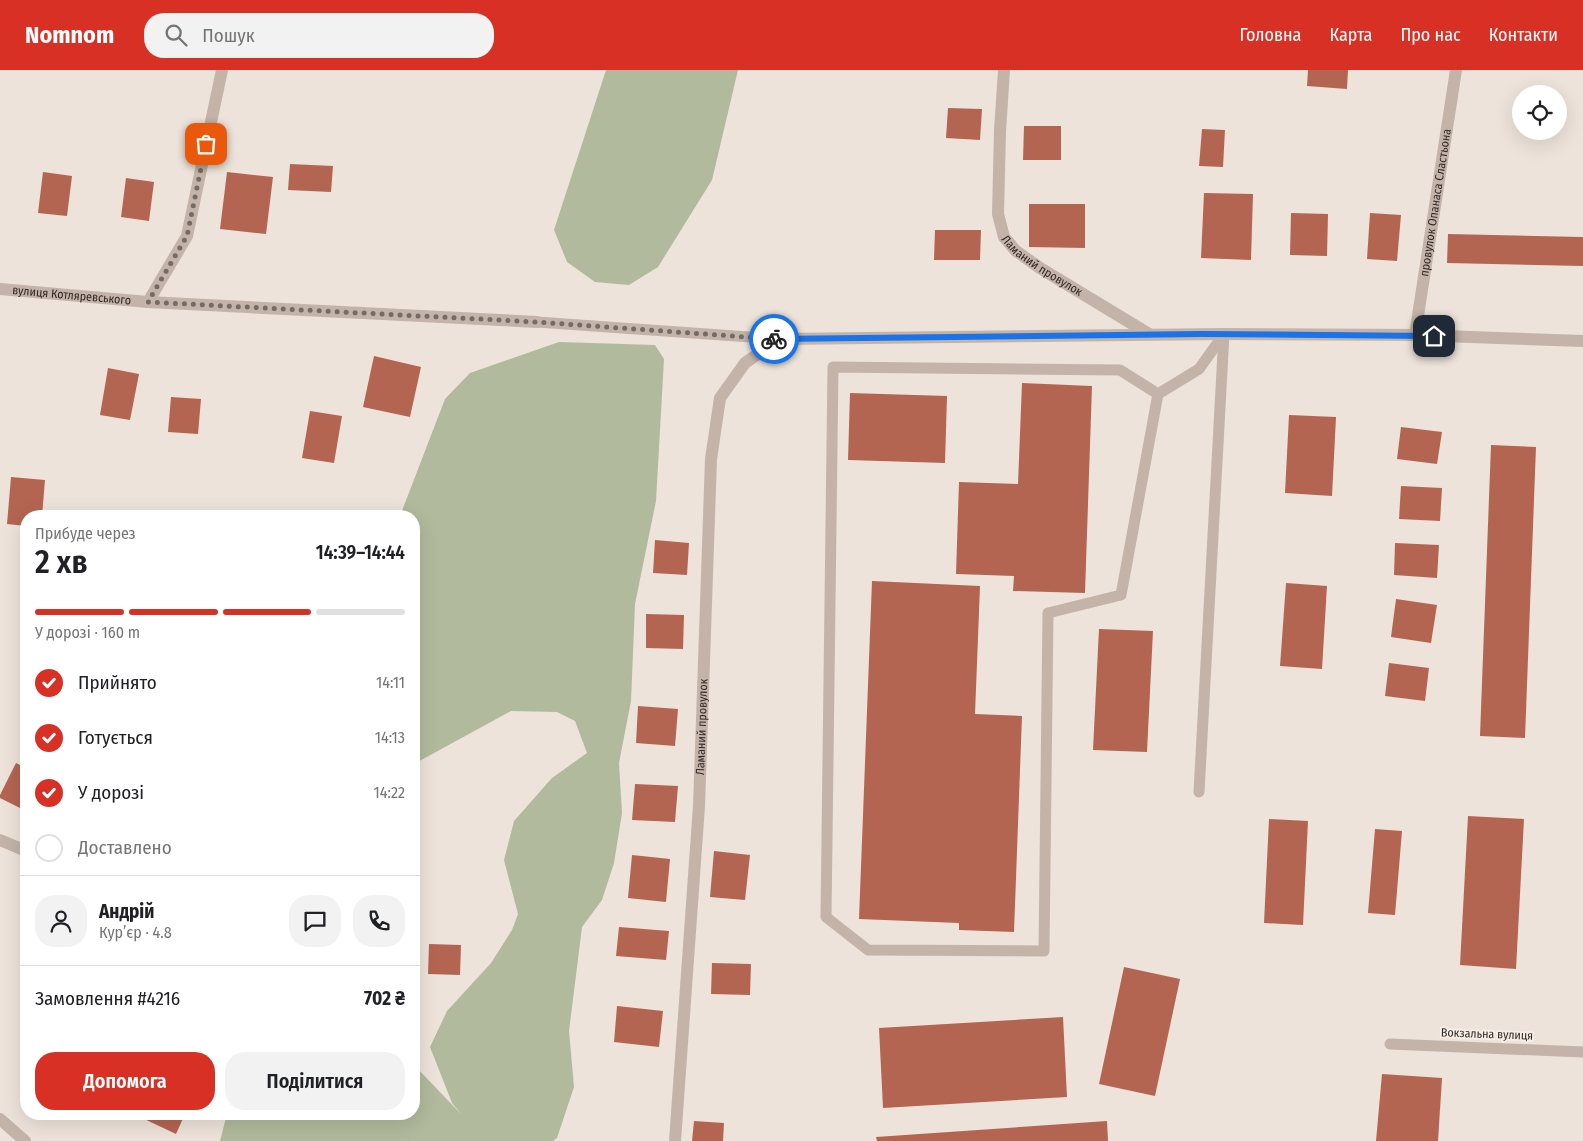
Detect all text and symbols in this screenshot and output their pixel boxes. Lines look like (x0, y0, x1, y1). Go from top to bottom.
search box (144, 13, 494, 58)
text: Nomnom (25, 21, 114, 49)
icon: search (162, 21, 190, 49)
text: Пошук (202, 24, 255, 47)
text: Головна (1239, 24, 1301, 46)
text: Карта (1329, 24, 1372, 46)
text: Про нас (1400, 24, 1461, 46)
text: Контакти (1489, 24, 1558, 46)
map controls (1512, 85, 1567, 140)
button: locate (1512, 85, 1567, 140)
pin (185, 123, 227, 165)
street label: провулок Опанаса Сластьона (1417, 128, 1454, 277)
icon: bag (192, 130, 220, 158)
street label: Ламаний провулок (999, 232, 1085, 299)
street label: вулиця Котляревського (12, 283, 132, 307)
courier (749, 314, 799, 364)
pin (1413, 315, 1455, 357)
icon: home (1420, 322, 1448, 350)
icon: bike (760, 325, 788, 353)
text: Прибуде через (35, 524, 136, 543)
text: 14:39–14:44 (316, 541, 405, 564)
text: 2 хв (35, 543, 88, 581)
text: У дорозі · 160 m (35, 623, 140, 642)
icon: check (35, 669, 63, 697)
text: Прийнято (78, 671, 157, 694)
text: 14:11 (376, 673, 405, 692)
street label: Ламаний провулок (693, 678, 710, 775)
icon: check (35, 724, 63, 752)
text: Готується (78, 726, 153, 749)
text: 14:13 (375, 728, 405, 747)
icon: check (35, 779, 63, 807)
text: У дорозі (78, 781, 144, 804)
text: 14:22 (374, 783, 405, 802)
text: Доставлено (78, 836, 172, 859)
button: person (35, 895, 87, 947)
button: chat (289, 895, 341, 947)
button: phone (353, 895, 405, 947)
text: Андрій (99, 900, 154, 923)
text: Кур’єр · 4.8 (99, 923, 172, 942)
text: Замовлення #4216 (35, 987, 180, 1010)
text: 702 ₴ (364, 987, 405, 1010)
street label: Вокзальна вулиця (1441, 1025, 1533, 1043)
button: Допомога (35, 1052, 215, 1110)
button: Поділитися (225, 1052, 405, 1110)

